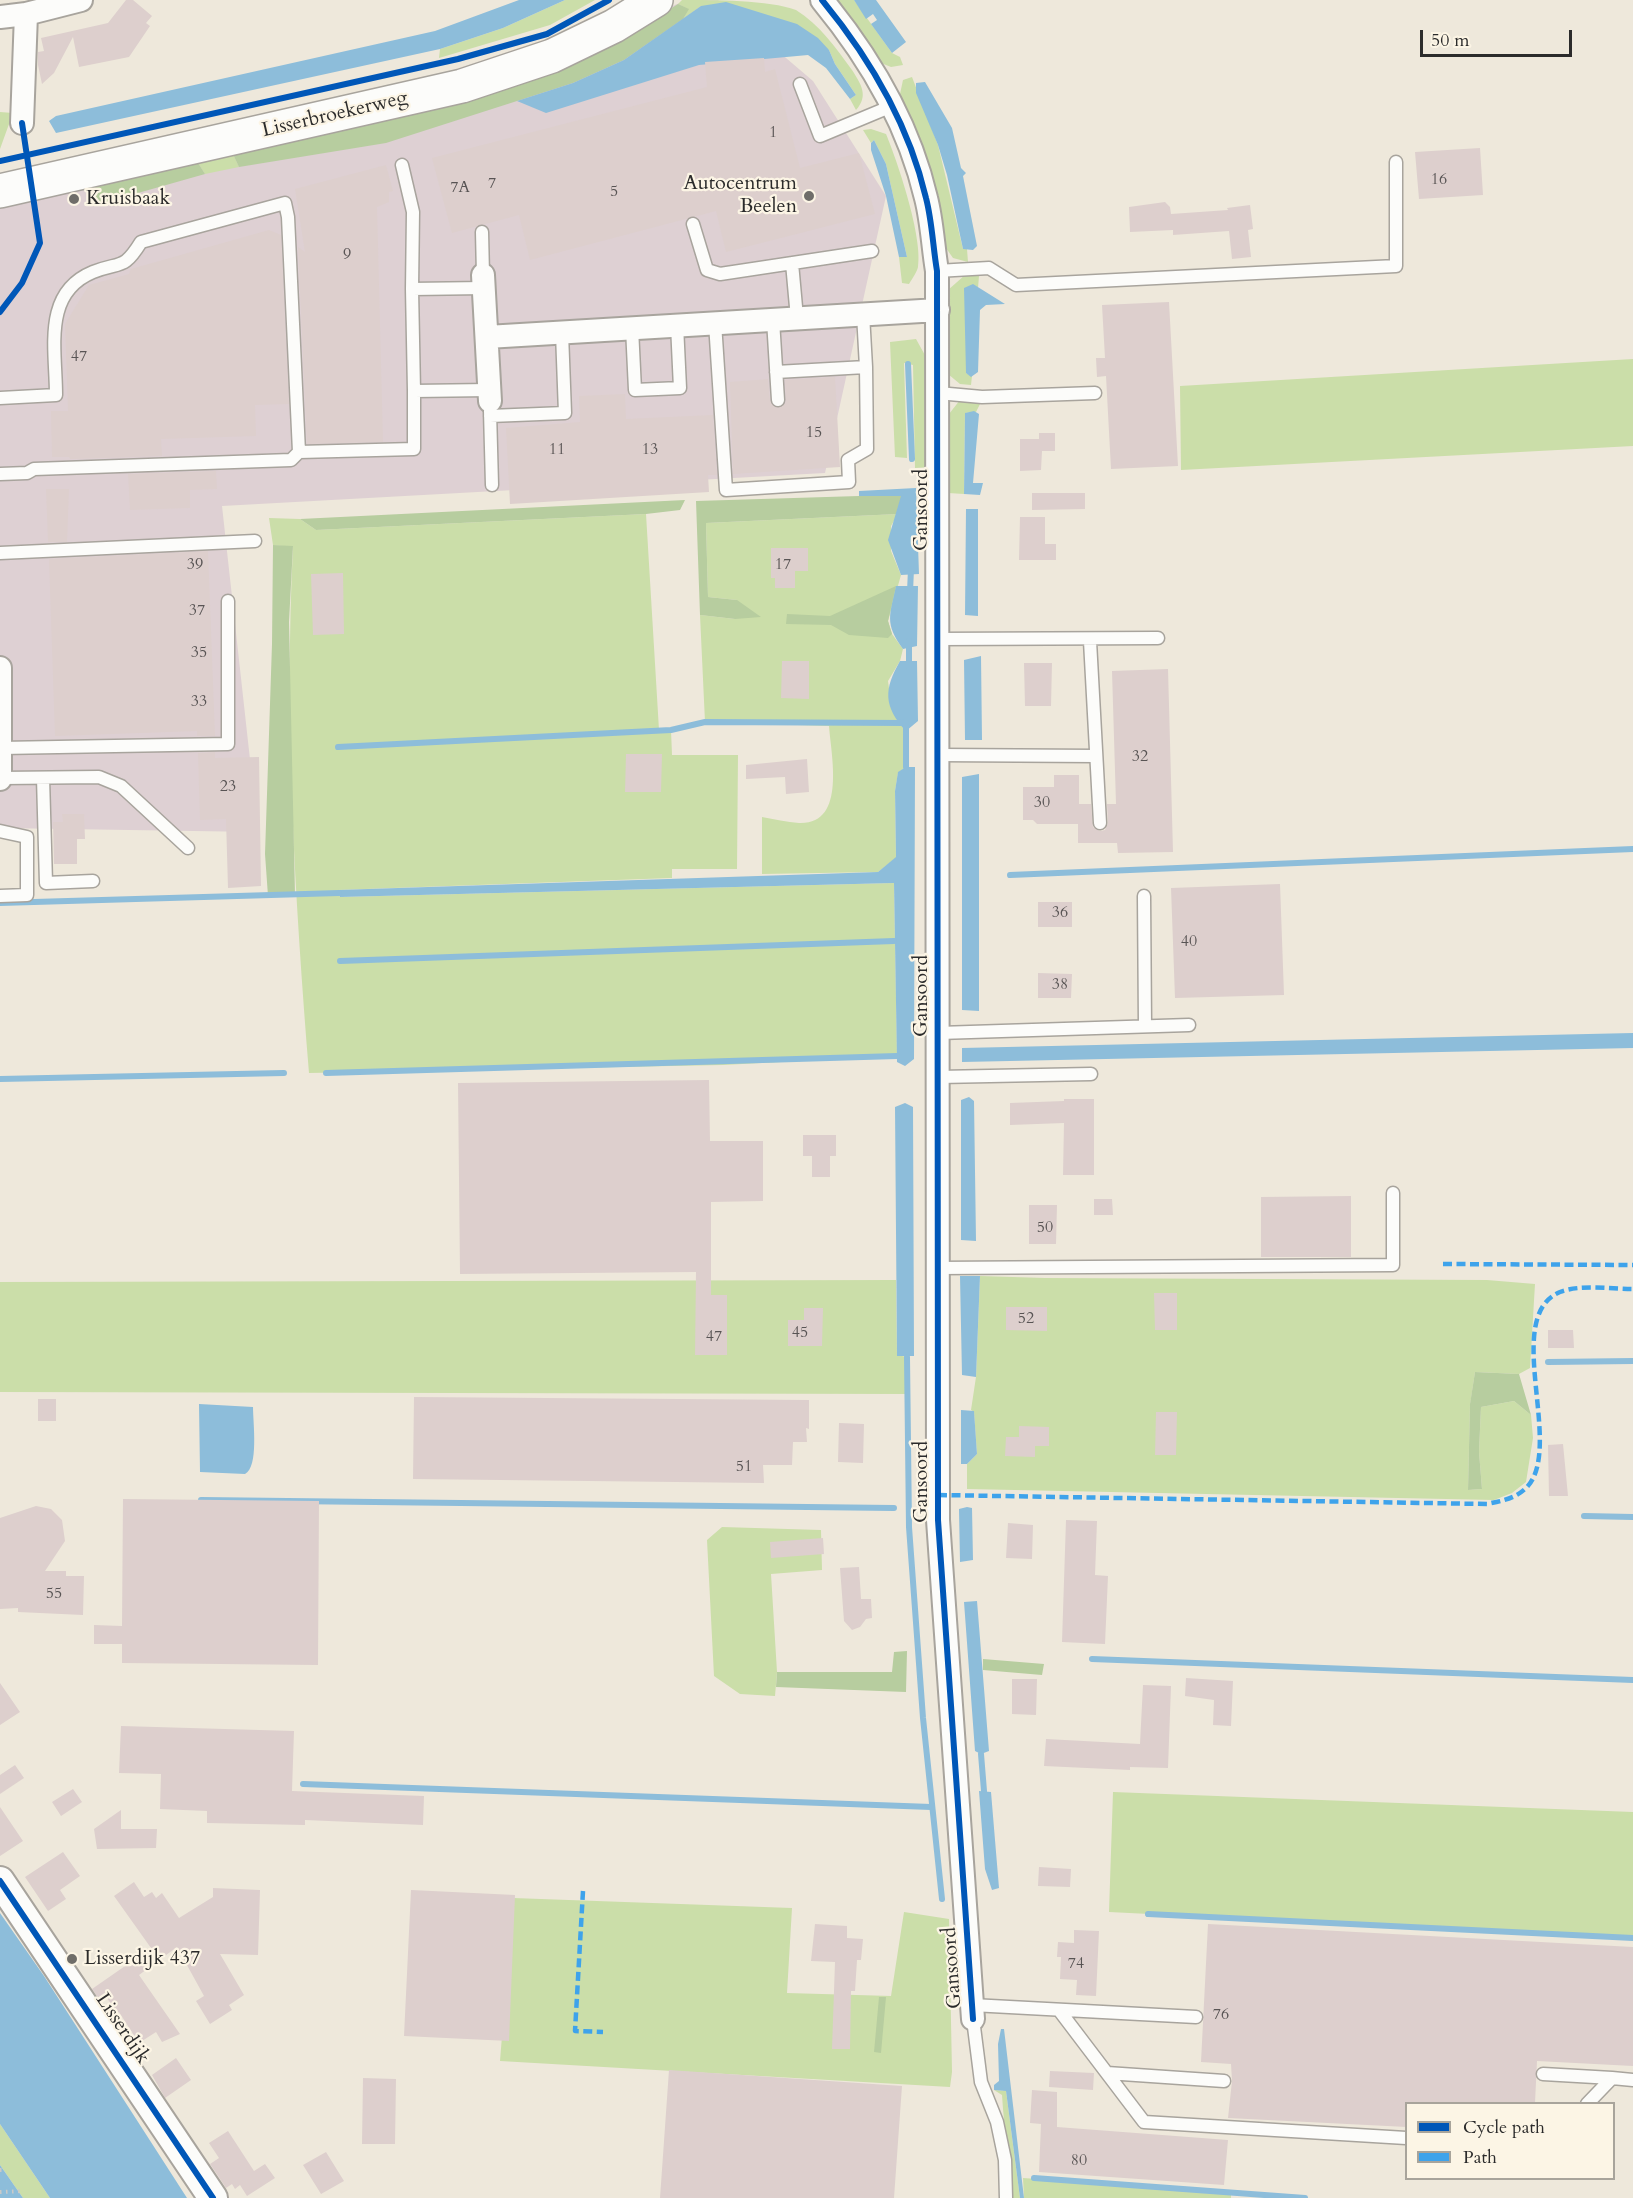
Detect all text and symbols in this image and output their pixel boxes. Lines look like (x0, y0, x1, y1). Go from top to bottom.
scale bar (1423, 18, 1574, 56)
text: 50 m (1431, 28, 1470, 53)
street label: Lisserbroekerweg (260, 87, 410, 143)
house number: 1 (769, 123, 777, 143)
house number: 16 (1431, 170, 1447, 190)
place label: Autocentrum Beelen (684, 172, 797, 219)
house number: 7 (488, 174, 496, 194)
house number: 7A (450, 178, 470, 198)
house number: 5 (610, 182, 618, 202)
place label: Kruisbaak (86, 187, 170, 211)
marker: Autocentrum Beelen (802, 189, 816, 203)
marker: Kruisbaak (67, 192, 81, 206)
house number: 9 (343, 245, 351, 265)
house number: 47 (71, 347, 87, 367)
house number: 15 (806, 423, 822, 443)
house number: 11 (549, 440, 565, 460)
house number: 13 (642, 440, 658, 460)
street label: Gansoord (910, 469, 934, 551)
house number: 39 (187, 555, 203, 575)
house number: 17 (775, 555, 791, 575)
house number: 37 (189, 601, 205, 621)
house number: 35 (191, 643, 207, 663)
house number: 33 (191, 692, 207, 712)
house number: 32 (1132, 747, 1148, 767)
house number: 23 (220, 777, 236, 797)
house number: 30 (1034, 793, 1050, 813)
house number: 36 (1052, 903, 1068, 923)
house number: 40 (1181, 932, 1197, 952)
street label: Gansoord (910, 955, 934, 1037)
house number: 38 (1052, 975, 1068, 995)
house number: 50 (1037, 1218, 1053, 1238)
house number: 52 (1018, 1309, 1034, 1329)
house number: 45 (792, 1323, 808, 1343)
house number: 47 (706, 1327, 722, 1347)
street label: Gansoord (910, 1441, 934, 1523)
house number: 51 (736, 1457, 752, 1477)
house number: 55 (46, 1584, 62, 1604)
street label: Gansoord (938, 1926, 968, 2010)
place label: Lisserdijk 437 (84, 1947, 200, 1971)
marker: Lisserdijk 437 (65, 1952, 79, 1966)
house number: 74 (1068, 1954, 1084, 1974)
street label: Lisserdijk (90, 1989, 154, 2069)
house number: 76 (1213, 2005, 1229, 2025)
legend (1405, 2102, 1615, 2180)
text: Cycle path (1463, 2115, 1545, 2140)
text: Path (1463, 2145, 1497, 2170)
house number: 80 (1071, 2151, 1087, 2171)

